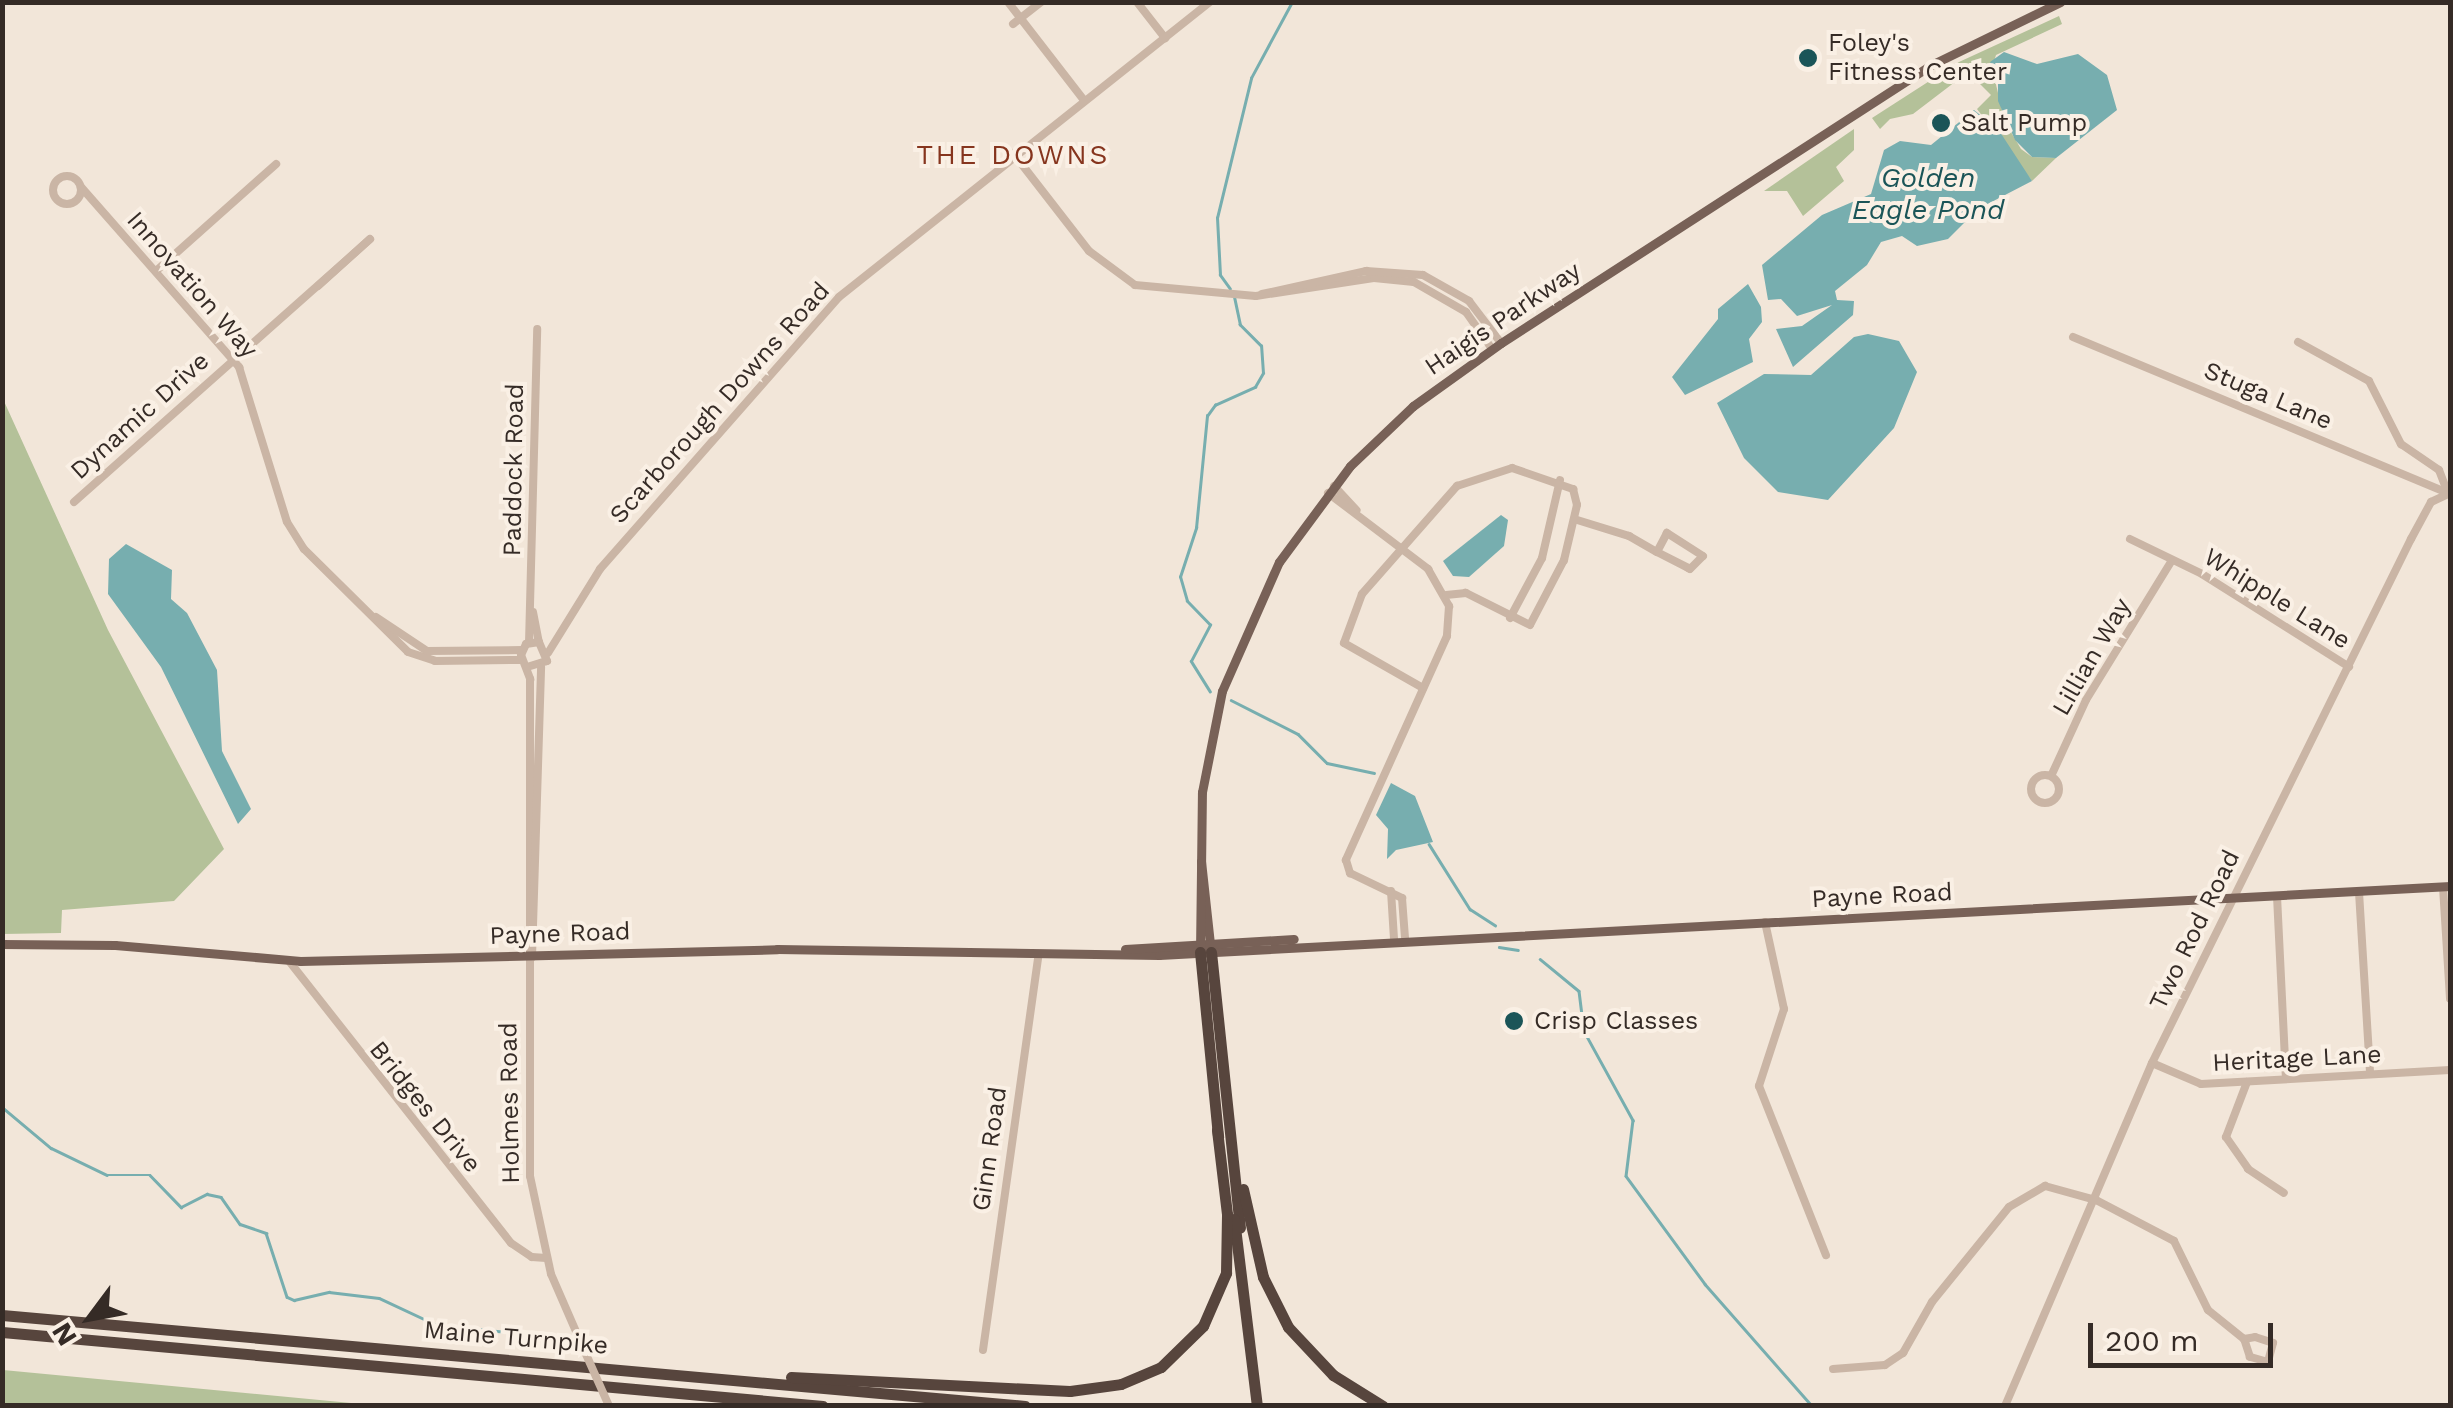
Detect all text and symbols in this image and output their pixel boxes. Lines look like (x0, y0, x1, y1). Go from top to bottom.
place label: Foley's Fitness Center (1828, 29, 2007, 88)
marker: Foley's Fitness Center (1797, 47, 1819, 69)
place label: Salt Pump (1961, 108, 2087, 138)
marker: Salt Pump (1930, 112, 1952, 134)
district label: THE DOWNS (916, 138, 1110, 172)
water label: Golden Eagle Pond (1852, 161, 2004, 227)
street label: Innovation Way (120, 205, 264, 365)
street label: Haigis Parkway (1419, 256, 1587, 382)
street label: Scarborough Downs Road (604, 276, 836, 530)
street label: Dynamic Drive (65, 346, 215, 486)
street label: Stuga Lane (2199, 355, 2337, 437)
street label: Paddock Road (497, 383, 531, 557)
street label: Whipple Lane (2198, 542, 2356, 656)
street label: Lillian Way (2046, 593, 2138, 721)
street label: Two Rod Road (2143, 845, 2247, 1015)
street label: Payne Road (1811, 877, 1953, 915)
street label: Payne Road (489, 917, 631, 951)
place label: Crisp Classes (1534, 1006, 1698, 1036)
marker: Crisp Classes (1503, 1010, 1525, 1032)
street label: Holmes Road (494, 1022, 526, 1184)
street label: Bridges Drive (363, 1035, 487, 1179)
street label: Heritage Lane (2212, 1040, 2382, 1078)
street label: Ginn Road (966, 1085, 1014, 1213)
north arrow (40, 1268, 140, 1368)
scale bar (2093, 1303, 2278, 1365)
street label: Maine Turnpike (422, 1315, 610, 1361)
text: N (45, 1317, 84, 1352)
text: 200 m (2105, 1323, 2199, 1358)

